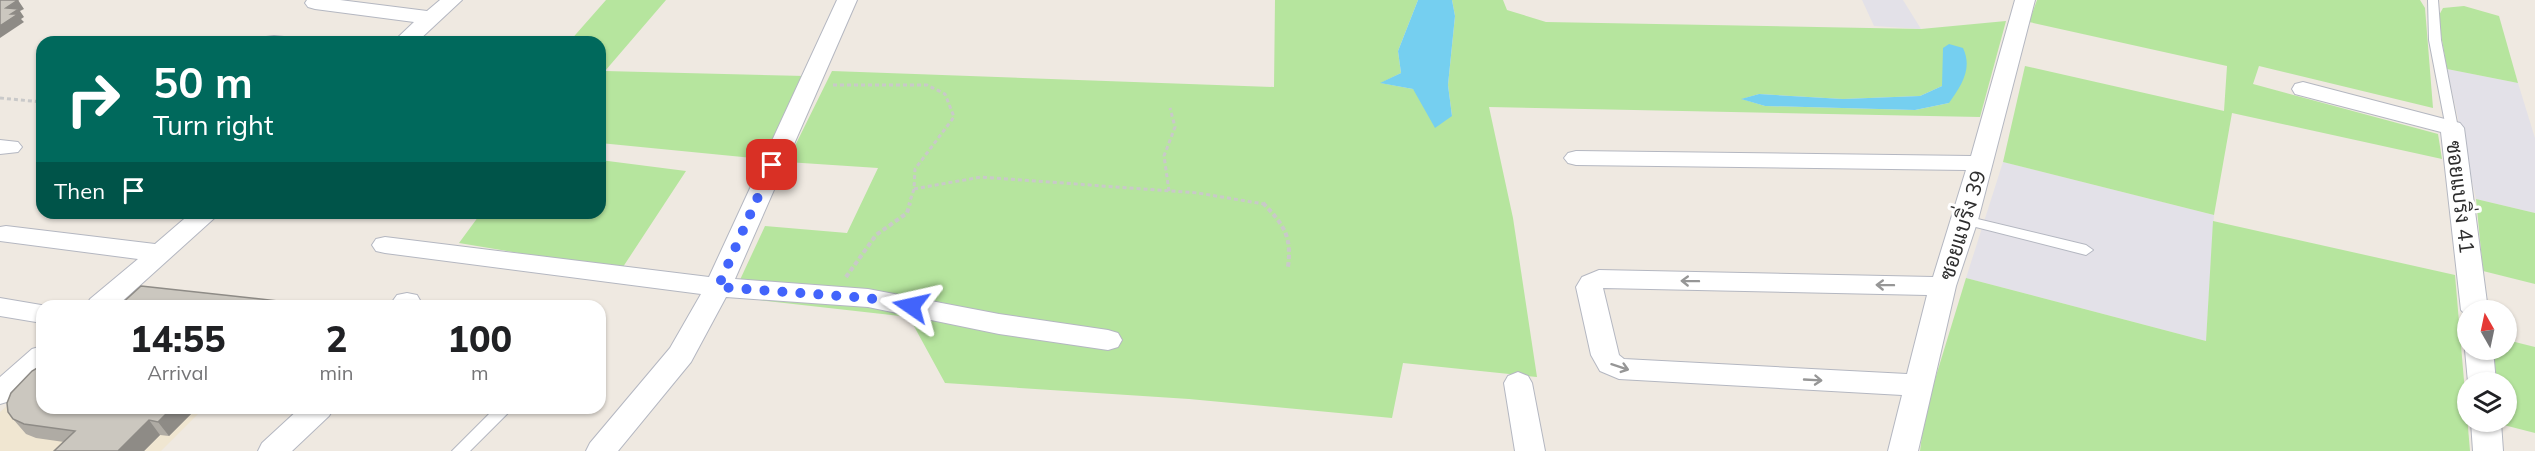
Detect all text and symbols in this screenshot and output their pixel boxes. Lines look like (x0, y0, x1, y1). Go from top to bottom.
text: 50 m (153, 56, 253, 109)
icon: right (54, 60, 132, 138)
text: Turn right (153, 108, 273, 142)
pin (746, 139, 797, 190)
street label: ซอยแบริ่ง 41 (2441, 139, 2486, 255)
icon: arrive (755, 148, 788, 181)
street label: ซอยแบริ่ง 39 (1928, 166, 1991, 283)
icon: arrive (117, 174, 150, 207)
text: Then (54, 177, 105, 205)
position arrow (879, 274, 943, 338)
one-way arrow (1680, 275, 1700, 287)
one-way arrow (1875, 279, 1895, 290)
north arrow (2457, 300, 2517, 360)
map controls (2457, 300, 2517, 432)
text: 14:55 (130, 316, 226, 361)
text: 2 (326, 316, 347, 361)
text: 100 (447, 316, 512, 361)
text: Arrival (147, 360, 208, 385)
text: min (319, 360, 354, 385)
text: m (471, 360, 489, 385)
one-way arrow (1610, 362, 1629, 373)
button: layers (2457, 372, 2517, 432)
one-way arrow (1803, 374, 1823, 385)

